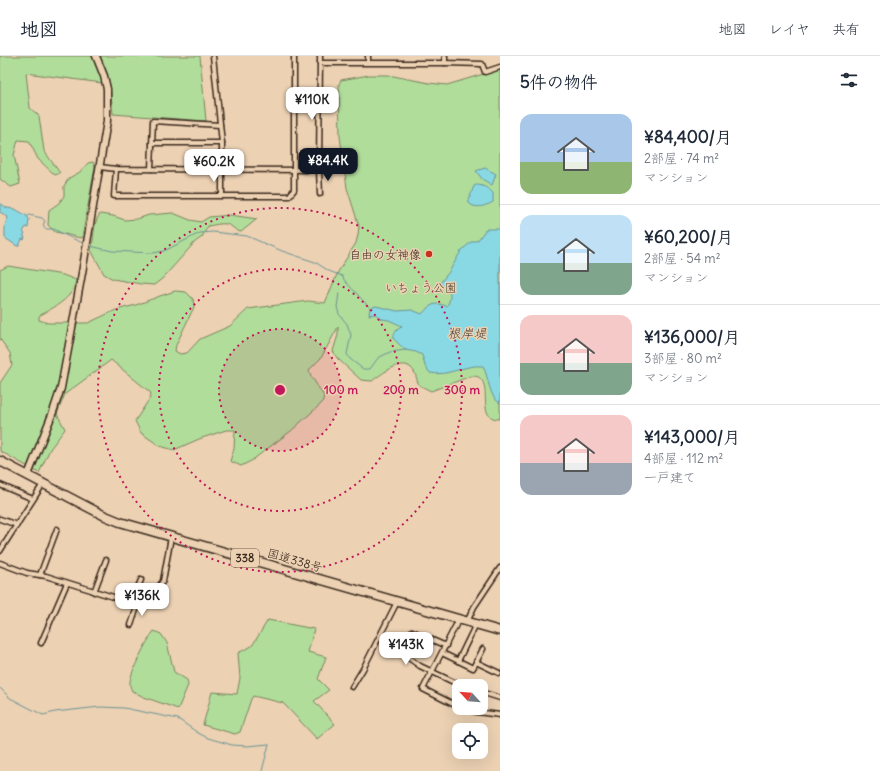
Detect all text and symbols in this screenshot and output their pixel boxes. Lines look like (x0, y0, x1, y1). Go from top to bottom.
text: 地図 (20, 17, 58, 41)
text: 地図 (719, 20, 747, 38)
text: レイヤ (769, 20, 810, 38)
text: 共有 (832, 20, 860, 38)
icon: filters (838, 69, 860, 91)
text: 5件の物件 (520, 71, 598, 93)
pin: ¥110K (284, 87, 340, 121)
text: ¥110K (295, 91, 329, 108)
text: ¥84,400/月 (644, 126, 732, 148)
icon: home (552, 130, 600, 178)
pin: ¥84.4K (295, 148, 361, 182)
pin: ¥60.2K (181, 149, 247, 183)
text: 2部屋 · 74 m² (644, 150, 719, 167)
text: ¥84.4K (308, 152, 348, 169)
text: ¥60.2K (193, 153, 235, 170)
text: マンション (644, 169, 708, 186)
text: ¥60,200/月 (644, 226, 733, 248)
icon: home (552, 231, 600, 279)
place label: 自由の女神像 (349, 247, 421, 262)
marker: 自由の女神像 (424, 249, 434, 259)
text: 2部屋 · 54 m² (644, 250, 721, 267)
text: マンション (644, 269, 708, 286)
park label: いちょう公園 (385, 280, 457, 295)
water label: 根岸堤 (447, 325, 487, 342)
text: ¥136,000/月 (644, 326, 740, 348)
icon: home (552, 331, 600, 379)
text: 3部屋 · 80 m² (644, 350, 722, 367)
text: マンション (644, 369, 708, 386)
text: 100 m (324, 382, 358, 397)
text: 200 m (383, 382, 419, 397)
text: 300 m (444, 382, 480, 397)
centre of rings (273, 383, 287, 397)
text: ¥143,000/月 (644, 426, 740, 448)
icon: home (552, 431, 600, 479)
text: 4部屋 · 112 m² (644, 450, 723, 467)
text: 一戸建て (644, 469, 696, 486)
street label: 国道338号 (266, 545, 324, 575)
road number: 338 (231, 549, 259, 567)
pin: ¥136K (114, 583, 170, 617)
text: ¥136K (124, 587, 160, 604)
pin: ¥143K (378, 632, 434, 666)
text: ¥143K (388, 636, 424, 653)
north arrow (452, 679, 488, 715)
map controls (452, 679, 488, 759)
button: locate (452, 723, 488, 759)

